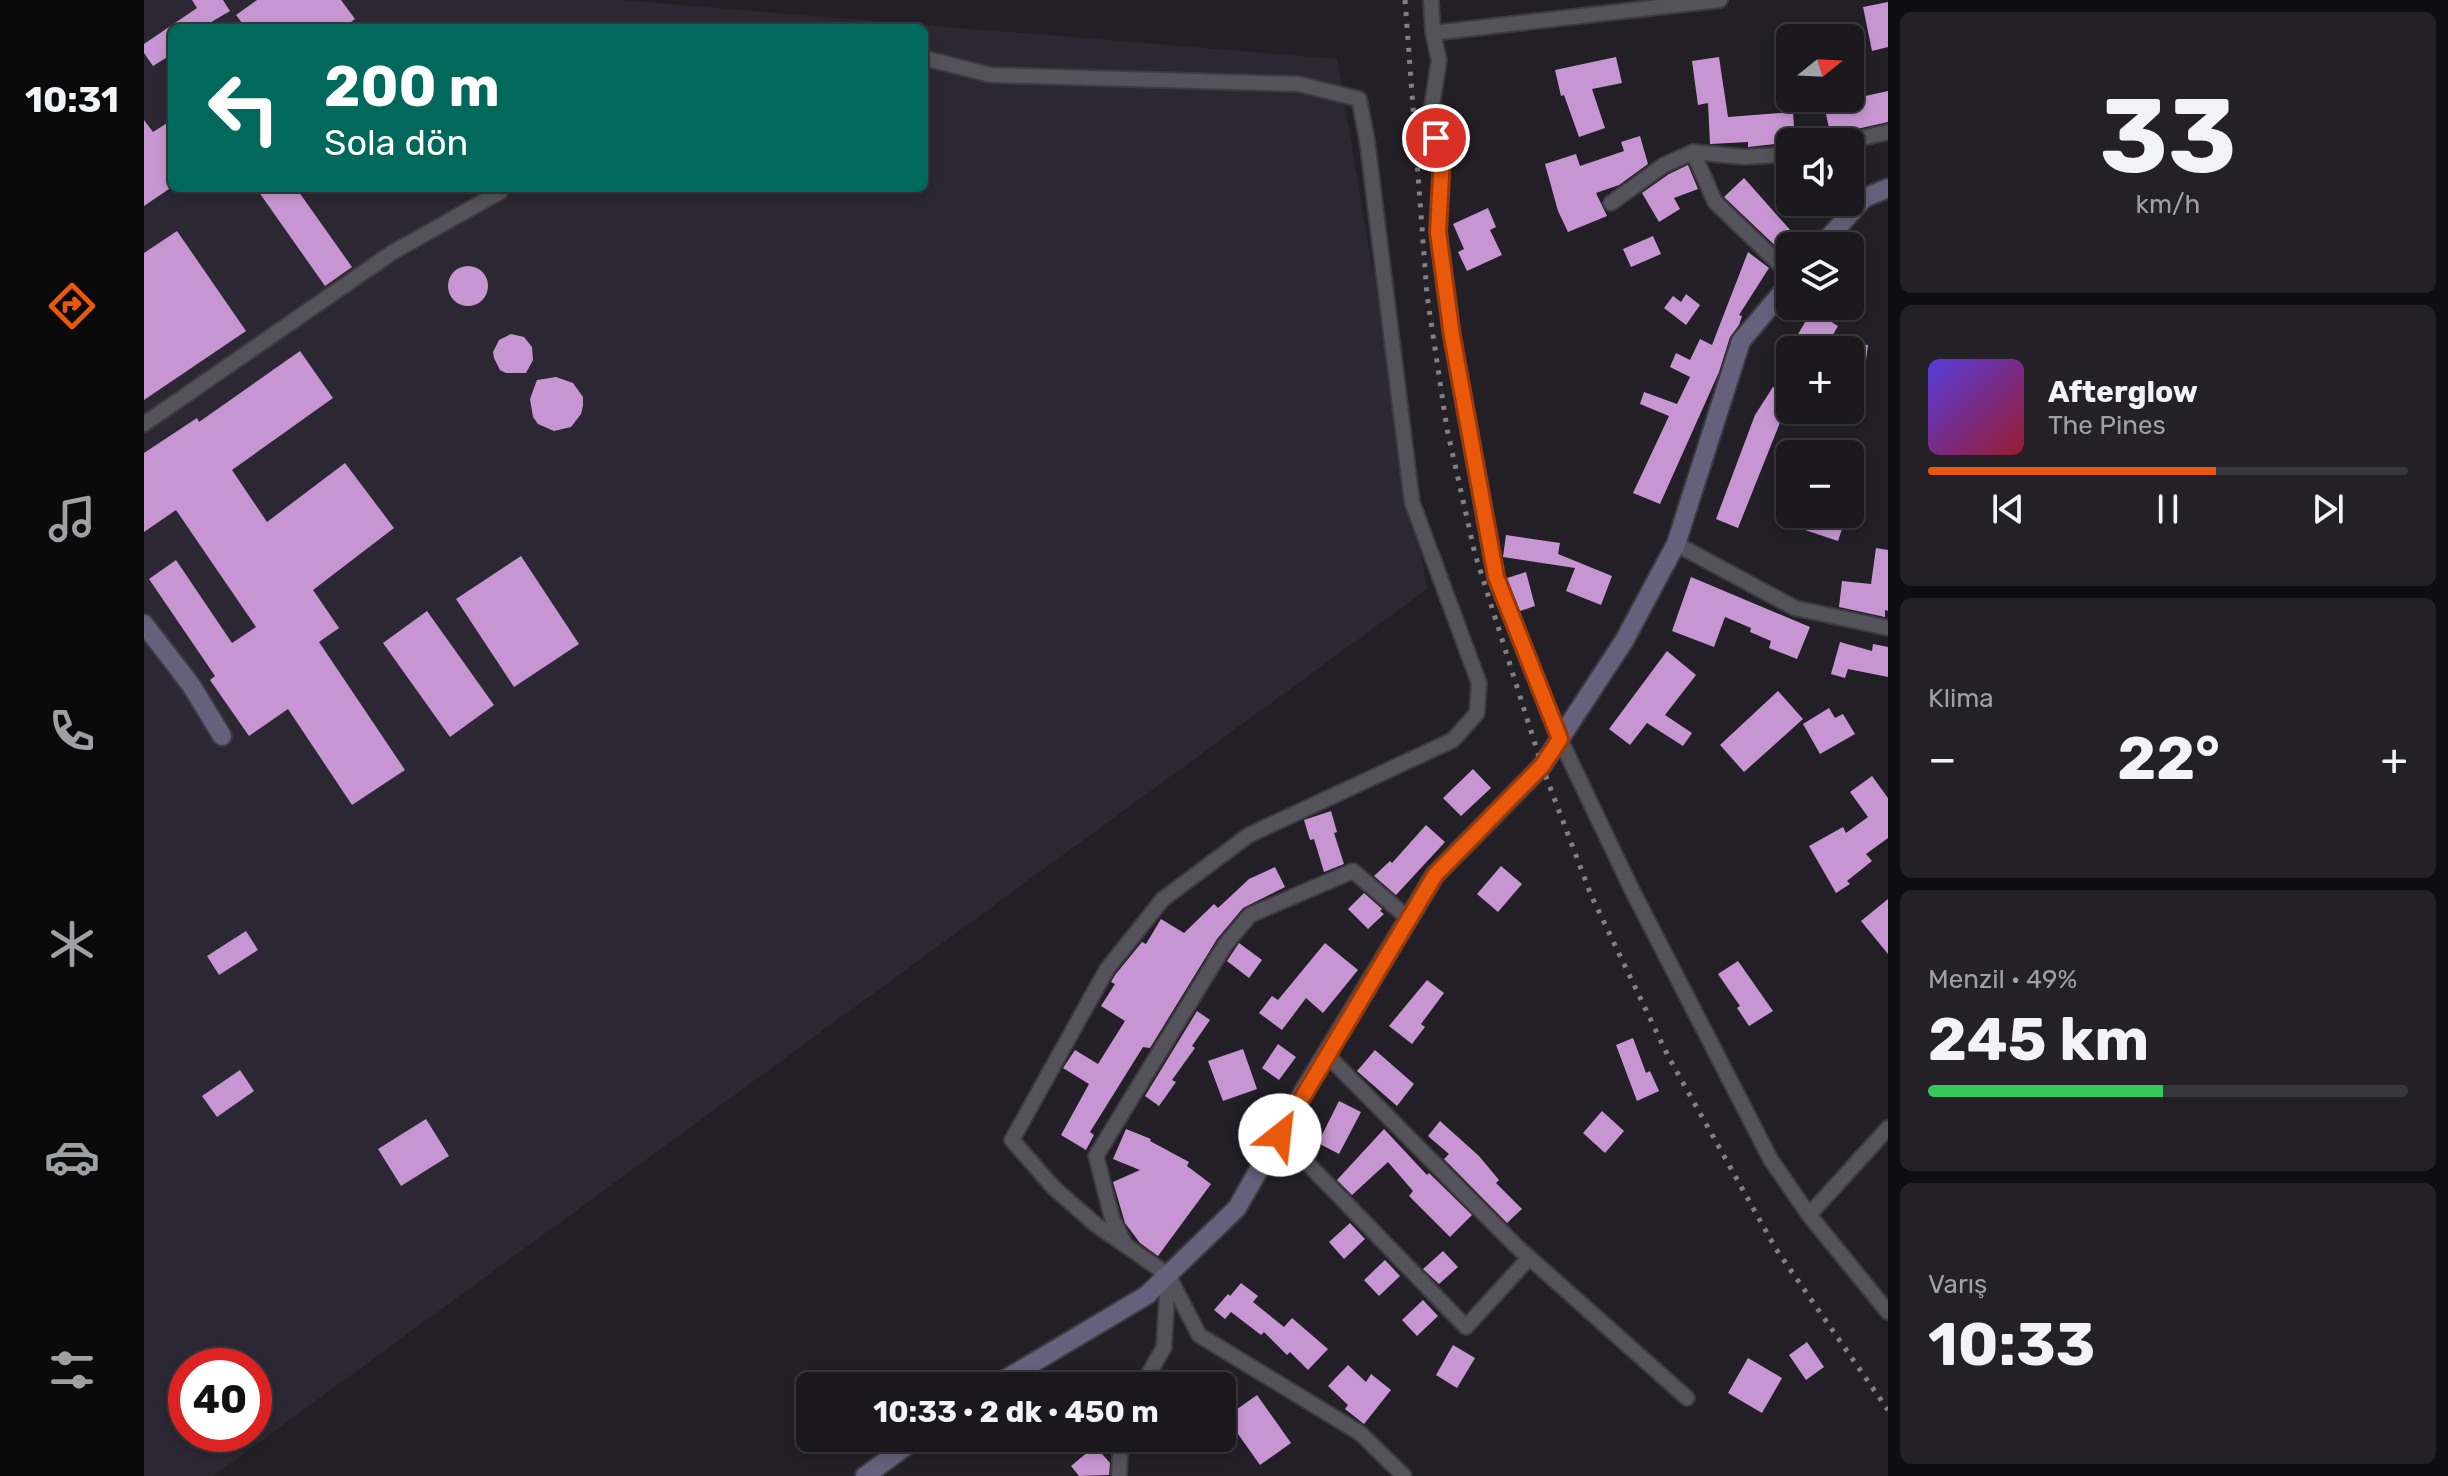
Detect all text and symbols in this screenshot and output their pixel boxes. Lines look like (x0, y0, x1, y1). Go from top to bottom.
north arrow (1776, 24, 1864, 112)
map controls (1776, 24, 1864, 528)
text: 200 m (324, 54, 500, 120)
icon: left (192, 56, 296, 160)
text: 33 (2099, 75, 2237, 198)
text: 10:31 (25, 78, 119, 121)
pin (1402, 104, 1470, 172)
icon: arrive (1414, 116, 1458, 160)
text: Sola dön (324, 121, 468, 164)
button: sound (1776, 128, 1864, 216)
text: km/h (2136, 189, 2200, 220)
button: layers (1776, 232, 1864, 320)
icon: directions (44, 278, 100, 334)
button: + (1776, 336, 1864, 424)
text: Afterglow (2048, 374, 2198, 410)
text: The Pines (2048, 410, 2166, 441)
button: − (1776, 440, 1864, 528)
icon: previous (1986, 487, 2030, 531)
icon: pause (2146, 487, 2190, 531)
icon: next (2306, 487, 2350, 531)
icon: music (44, 491, 100, 547)
text: Klima (1928, 683, 1994, 714)
icon: phone (44, 703, 100, 759)
text: 22° (2117, 723, 2220, 794)
text: − (1928, 733, 1957, 785)
text: + (2381, 733, 2408, 785)
icon: climate (44, 916, 100, 972)
text: Menzil · 49% (1928, 964, 2077, 995)
text: 245 km (1928, 1004, 2149, 1075)
position arrow (1238, 1093, 1322, 1177)
icon: car (44, 1129, 100, 1185)
text: Varış (1928, 1269, 1987, 1300)
text: 10:33 (1928, 1309, 2095, 1380)
icon: filters (44, 1342, 100, 1398)
speed limit sign: 40 (168, 1348, 272, 1452)
text: 10:33 · 2 dk · 450 m (873, 1394, 1159, 1430)

